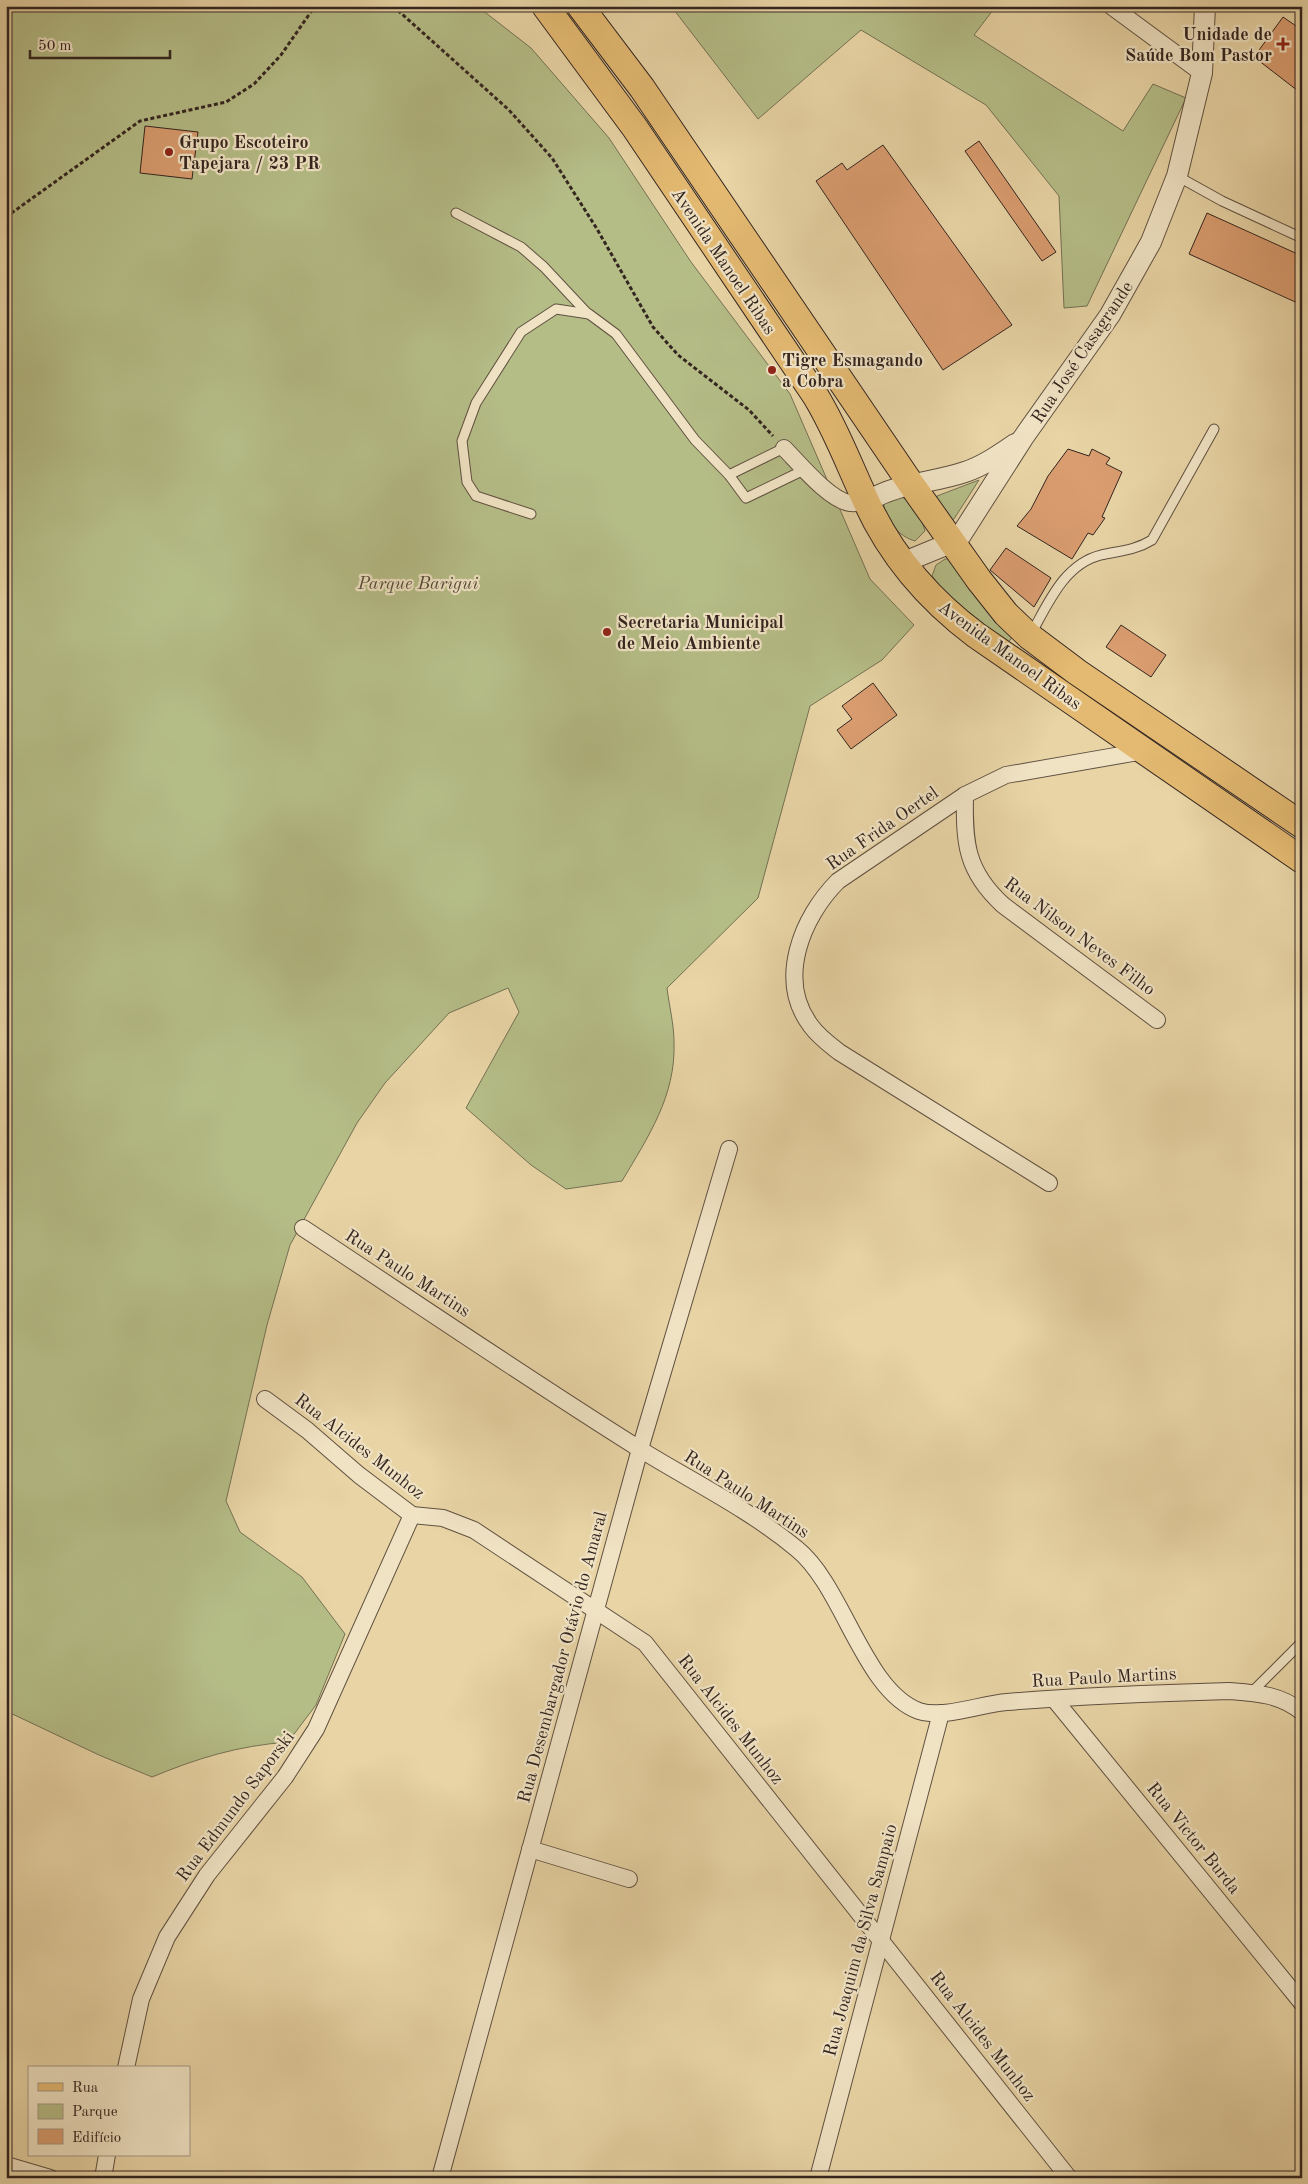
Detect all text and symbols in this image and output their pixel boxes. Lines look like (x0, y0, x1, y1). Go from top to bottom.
place label: Unidade de Saúde Bom Pastor (1125, 26, 1272, 65)
scale bar (30, 28, 170, 60)
marker: Unidade de Saúde Bom Pastor (1276, 37, 1290, 51)
text: 50 m (38, 39, 72, 54)
place label: Grupo Escoteiro Tapejara / 23 PR (179, 134, 320, 173)
marker: Grupo Escoteiro Tapejara / 23 PR (163, 146, 175, 158)
street label: Avenida Manoel Ribas (668, 185, 779, 338)
street label: Rua José Casagrande (1029, 278, 1137, 427)
place label: Tigre Esmagando a Cobra (782, 352, 923, 391)
marker: Tigre Esmagando a Cobra (766, 364, 778, 376)
park label: Parque Barigui (357, 575, 478, 593)
street label: Avenida Manoel Ribas (935, 598, 1084, 714)
place label: Secretaria Municipal de Meio Ambiente (617, 614, 784, 653)
marker: Secretaria Municipal de Meio Ambiente (601, 626, 613, 638)
street label: Rua Frida Oertel (823, 784, 942, 874)
street label: Rua Nilson Neves Filho (1000, 874, 1158, 999)
street label: Rua Paulo Martins (342, 1227, 473, 1321)
street label: Rua Alcides Munhoz (291, 1391, 428, 1503)
street label: Rua Paulo Martins (681, 1448, 812, 1542)
street label: Rua Desembargador Otávio do Amaral (515, 1509, 611, 1805)
street label: Rua Alcides Munhoz (674, 1651, 786, 1788)
street label: Rua Paulo Martins (1031, 1665, 1177, 1691)
street label: Rua Edmundo Saporski (174, 1728, 298, 1885)
street label: Rua Victor Burda (1143, 1780, 1244, 1898)
street label: Rua Joaquim da Silva Sampaio (821, 1822, 901, 2059)
street label: Rua Alcides Munhoz (926, 1968, 1038, 2105)
legend (28, 2066, 190, 2156)
text: Rua (72, 2081, 99, 2096)
text: Parque (72, 2105, 118, 2120)
text: Edifício (72, 2131, 121, 2146)

